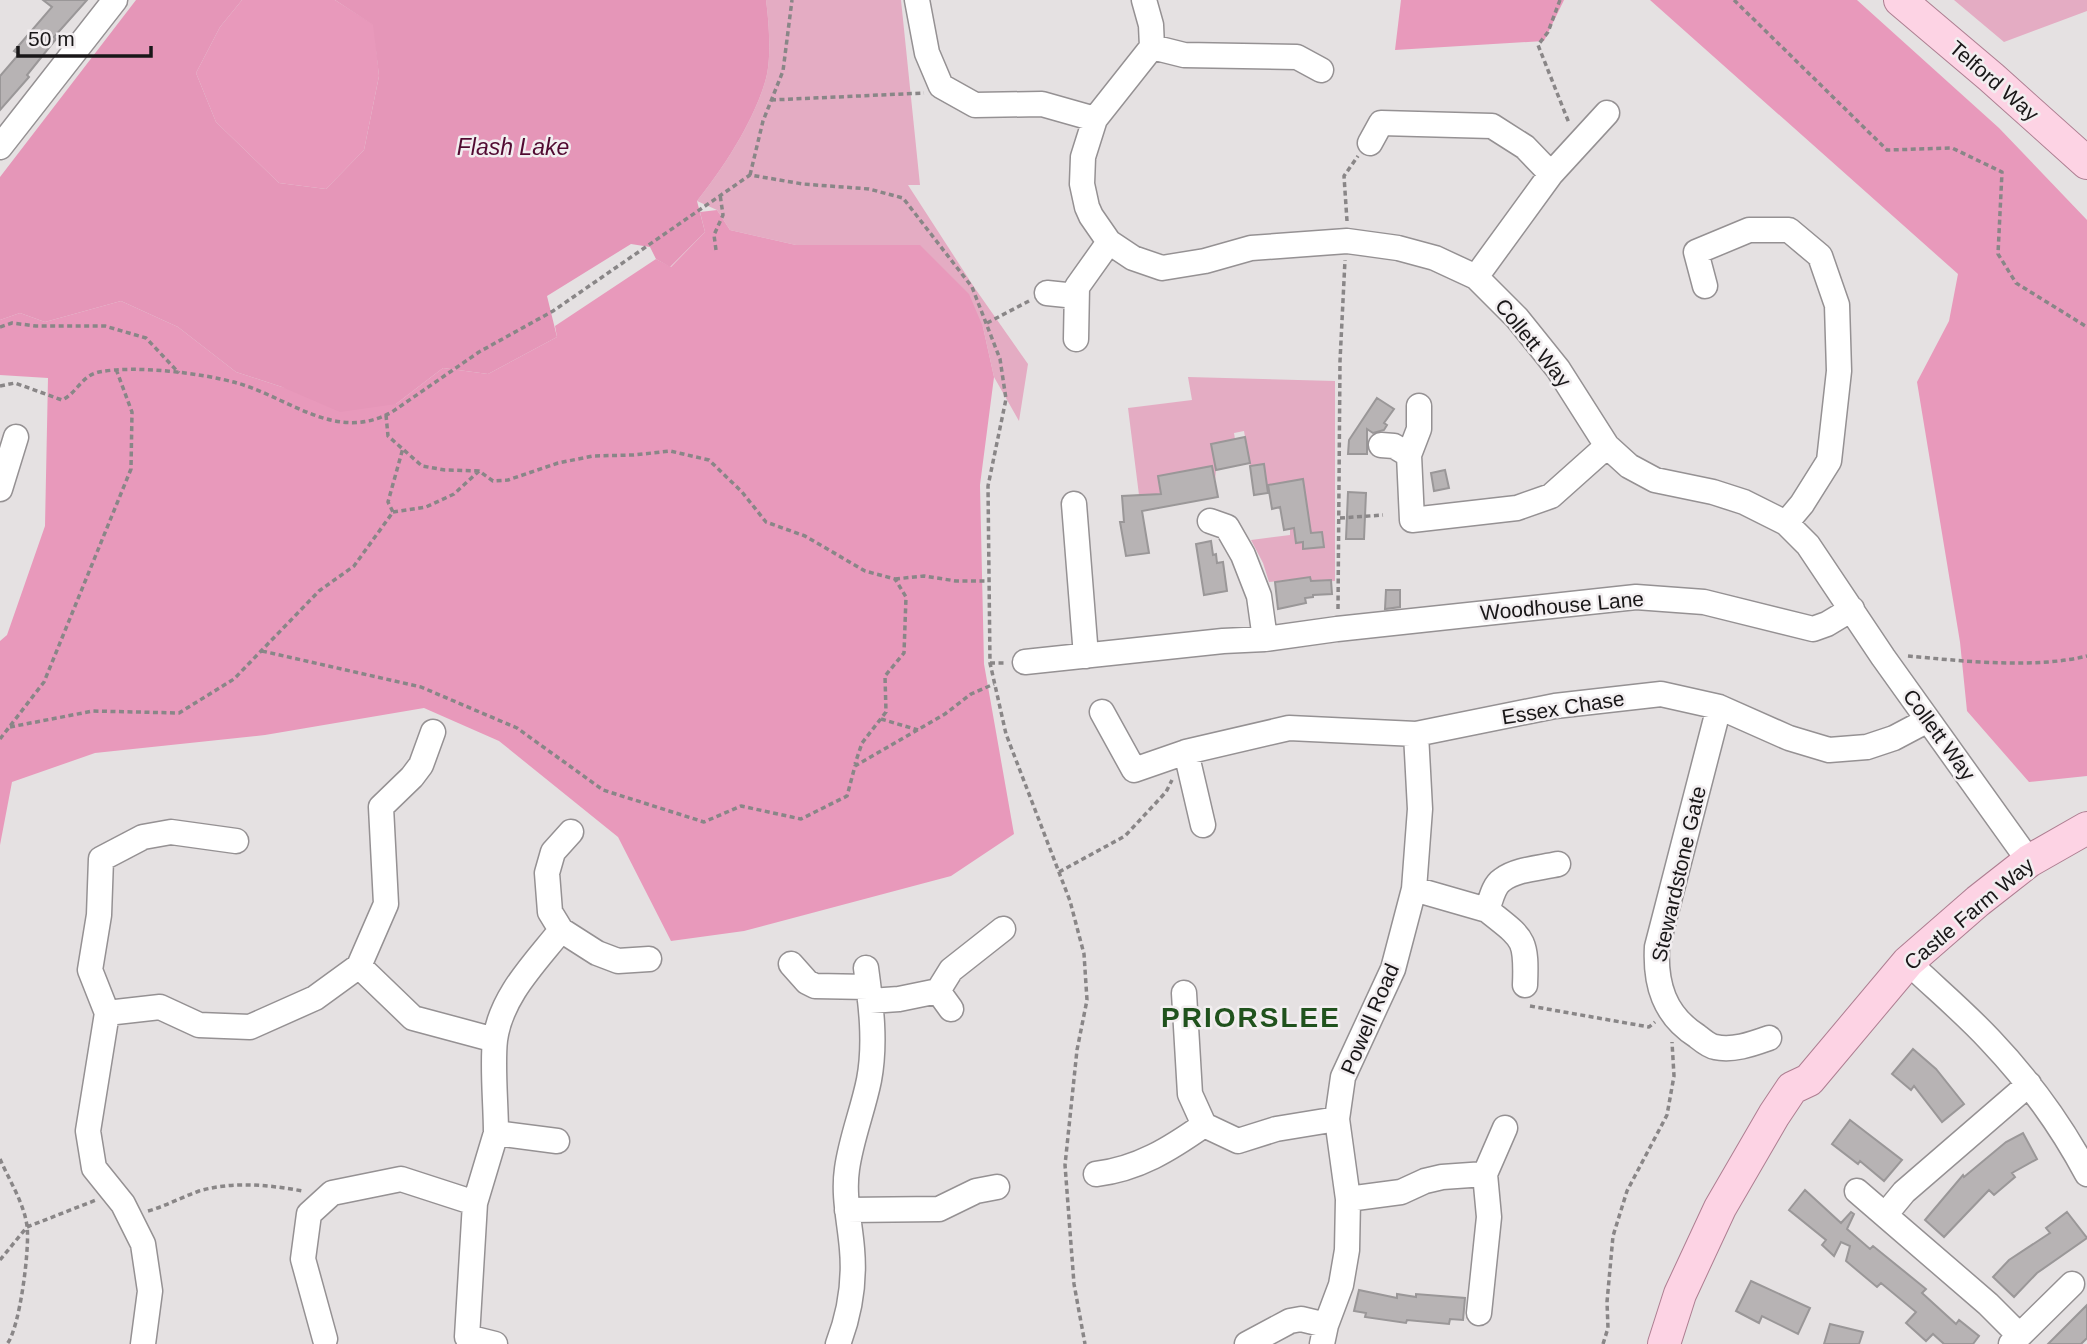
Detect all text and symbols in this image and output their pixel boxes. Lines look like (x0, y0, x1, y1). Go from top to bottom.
scale bar (18, 14, 150, 58)
text: 50 m (28, 27, 75, 50)
street label: Telford Way (1945, 36, 2044, 126)
water label: Flash Lake (457, 134, 569, 160)
street label: Collett Way (1491, 294, 1576, 392)
street label: Woodhouse Lane (1479, 587, 1645, 624)
street label: Collett Way (1899, 685, 1980, 785)
street label: Essex Chase (1500, 686, 1626, 729)
street label: Stewardstone Gate (1647, 784, 1710, 964)
street label: Castle Farm Way (1899, 853, 2038, 974)
street label: Powell Road (1336, 960, 1403, 1078)
district label: PRIORSLEE (1161, 1002, 1341, 1033)

